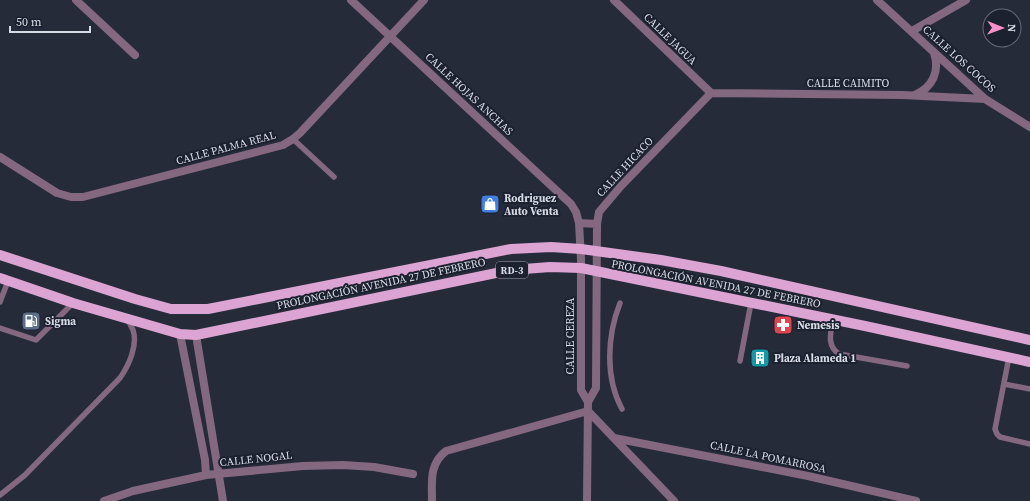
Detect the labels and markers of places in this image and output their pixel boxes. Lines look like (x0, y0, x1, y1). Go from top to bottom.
place label: Rodriguez Auto Venta (504, 191, 559, 219)
shop icon: Rodriguez Auto Venta (479, 193, 501, 215)
fuel station icon: Sigma (20, 310, 42, 332)
place label: Sigma (45, 314, 76, 329)
pharmacy icon: Nemesis (772, 314, 794, 336)
place label: Nemesis (797, 318, 839, 333)
building icon: Plaza Alameda 1 (749, 347, 771, 369)
place label: Plaza Alameda 1 (774, 351, 856, 366)

